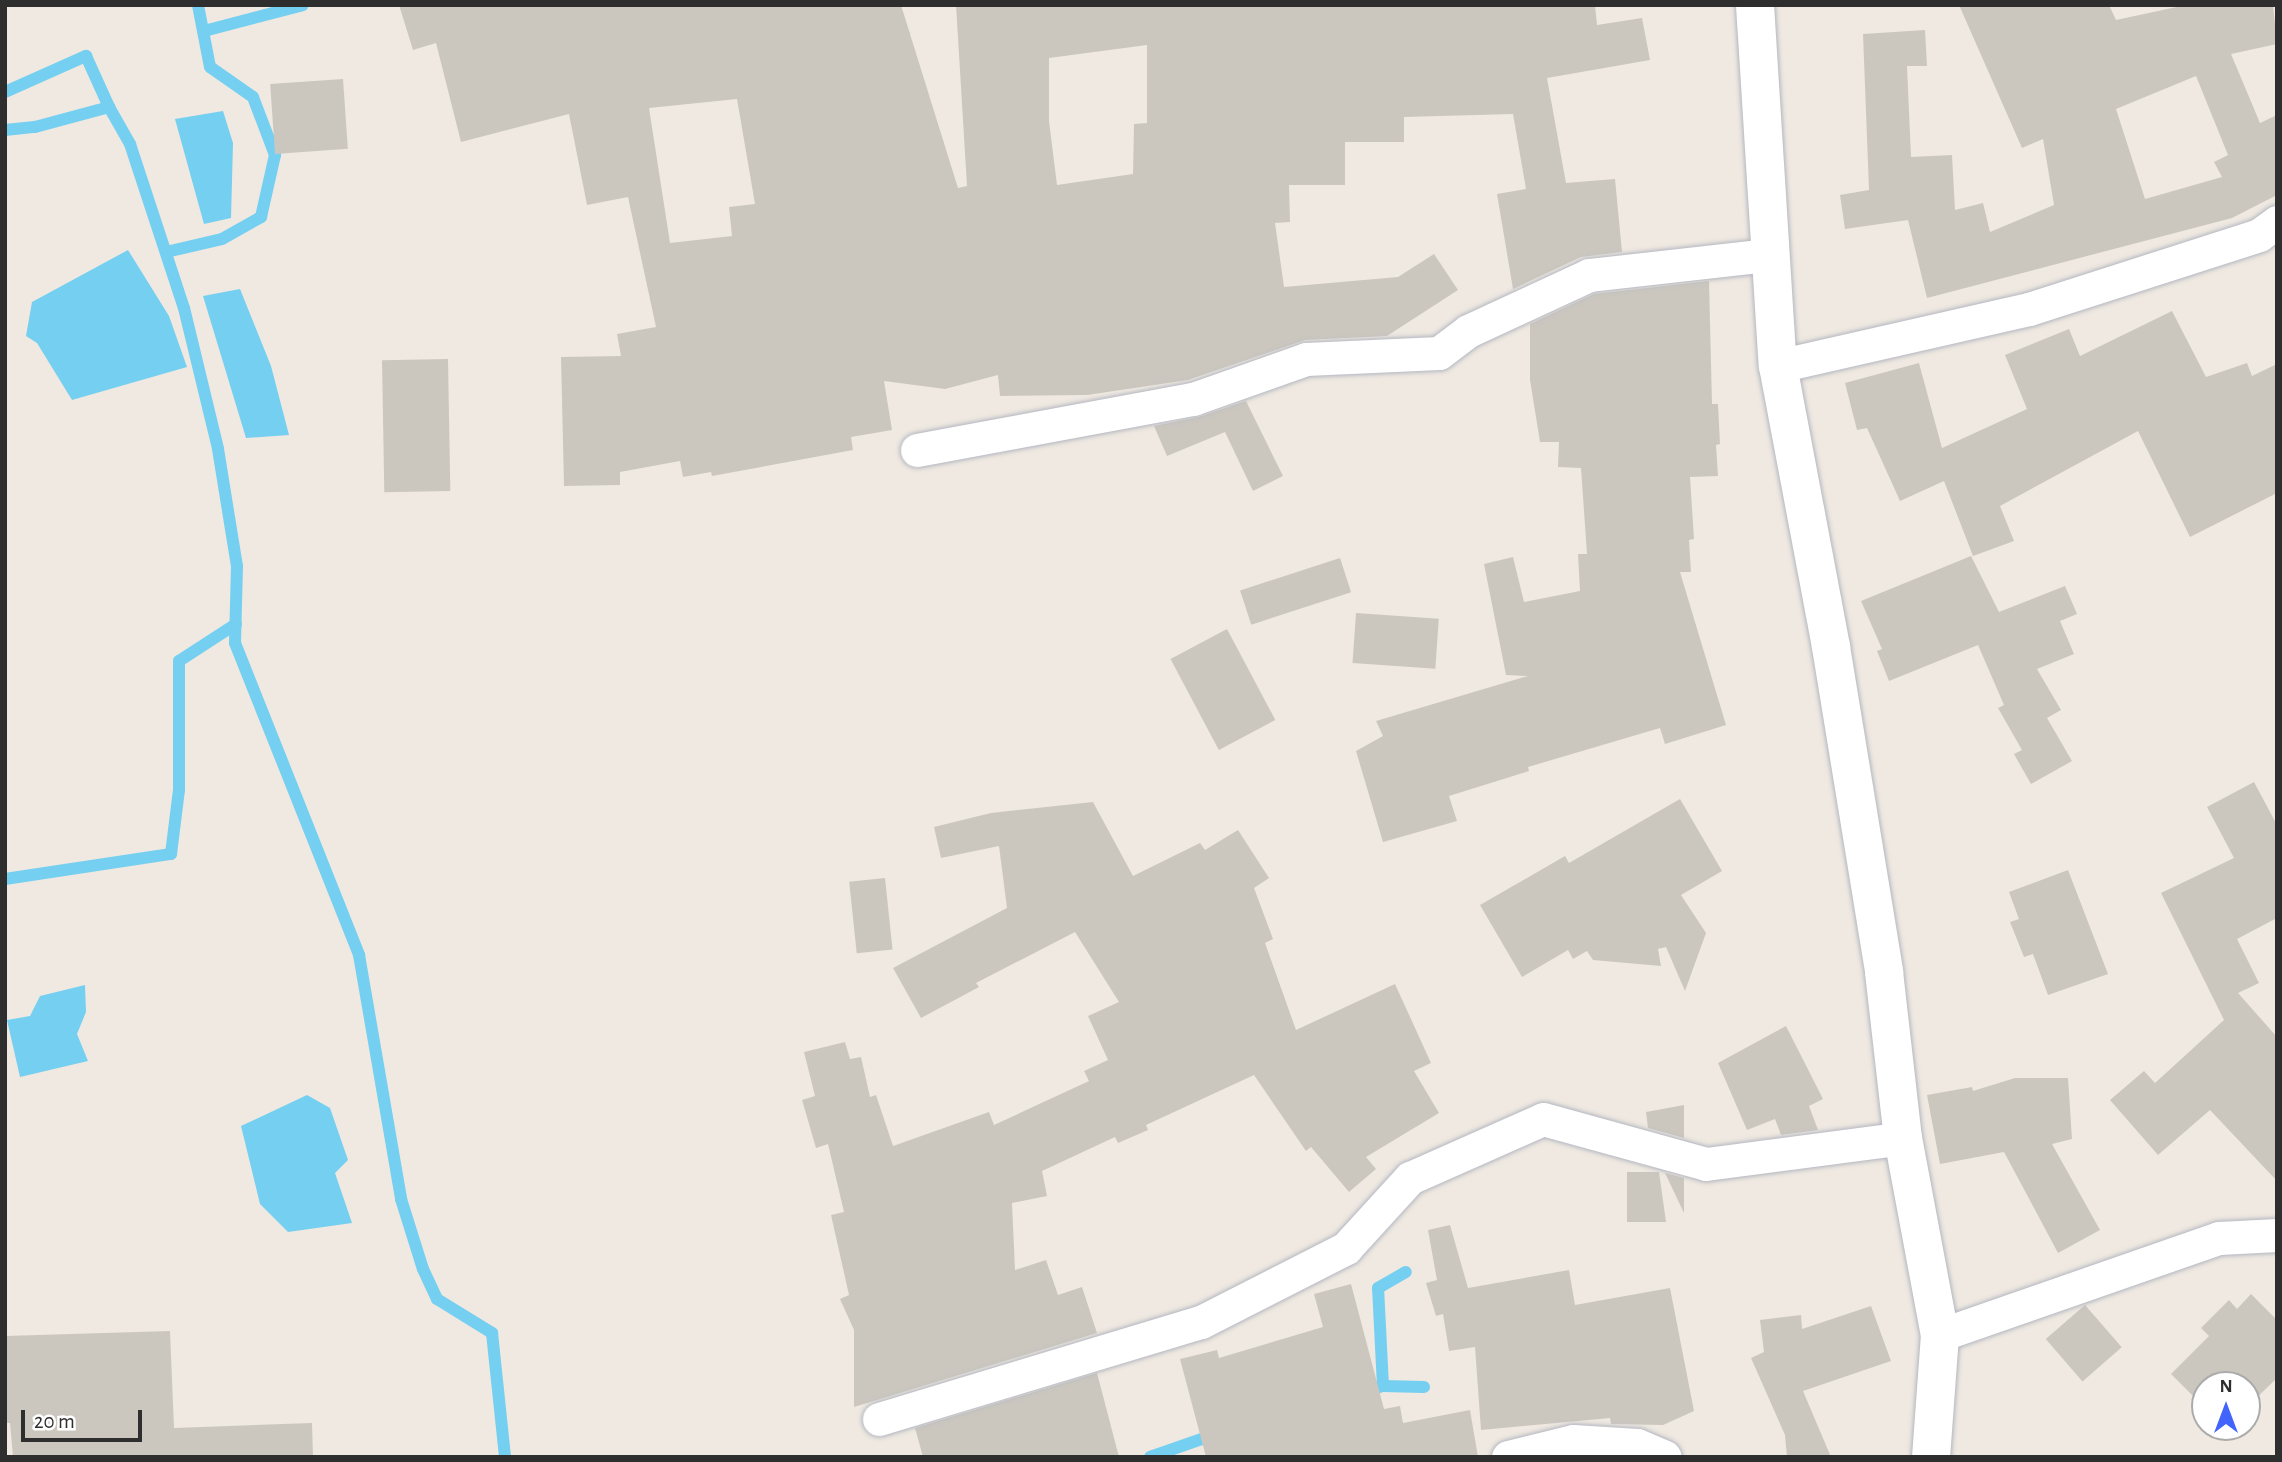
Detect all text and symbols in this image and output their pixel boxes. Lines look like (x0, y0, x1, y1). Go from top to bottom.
north arrow (2191, 1371, 2261, 1441)
text: N (2219, 1377, 2233, 1396)
scale bar (24, 1396, 145, 1440)
text: 20 m (34, 1411, 75, 1432)

